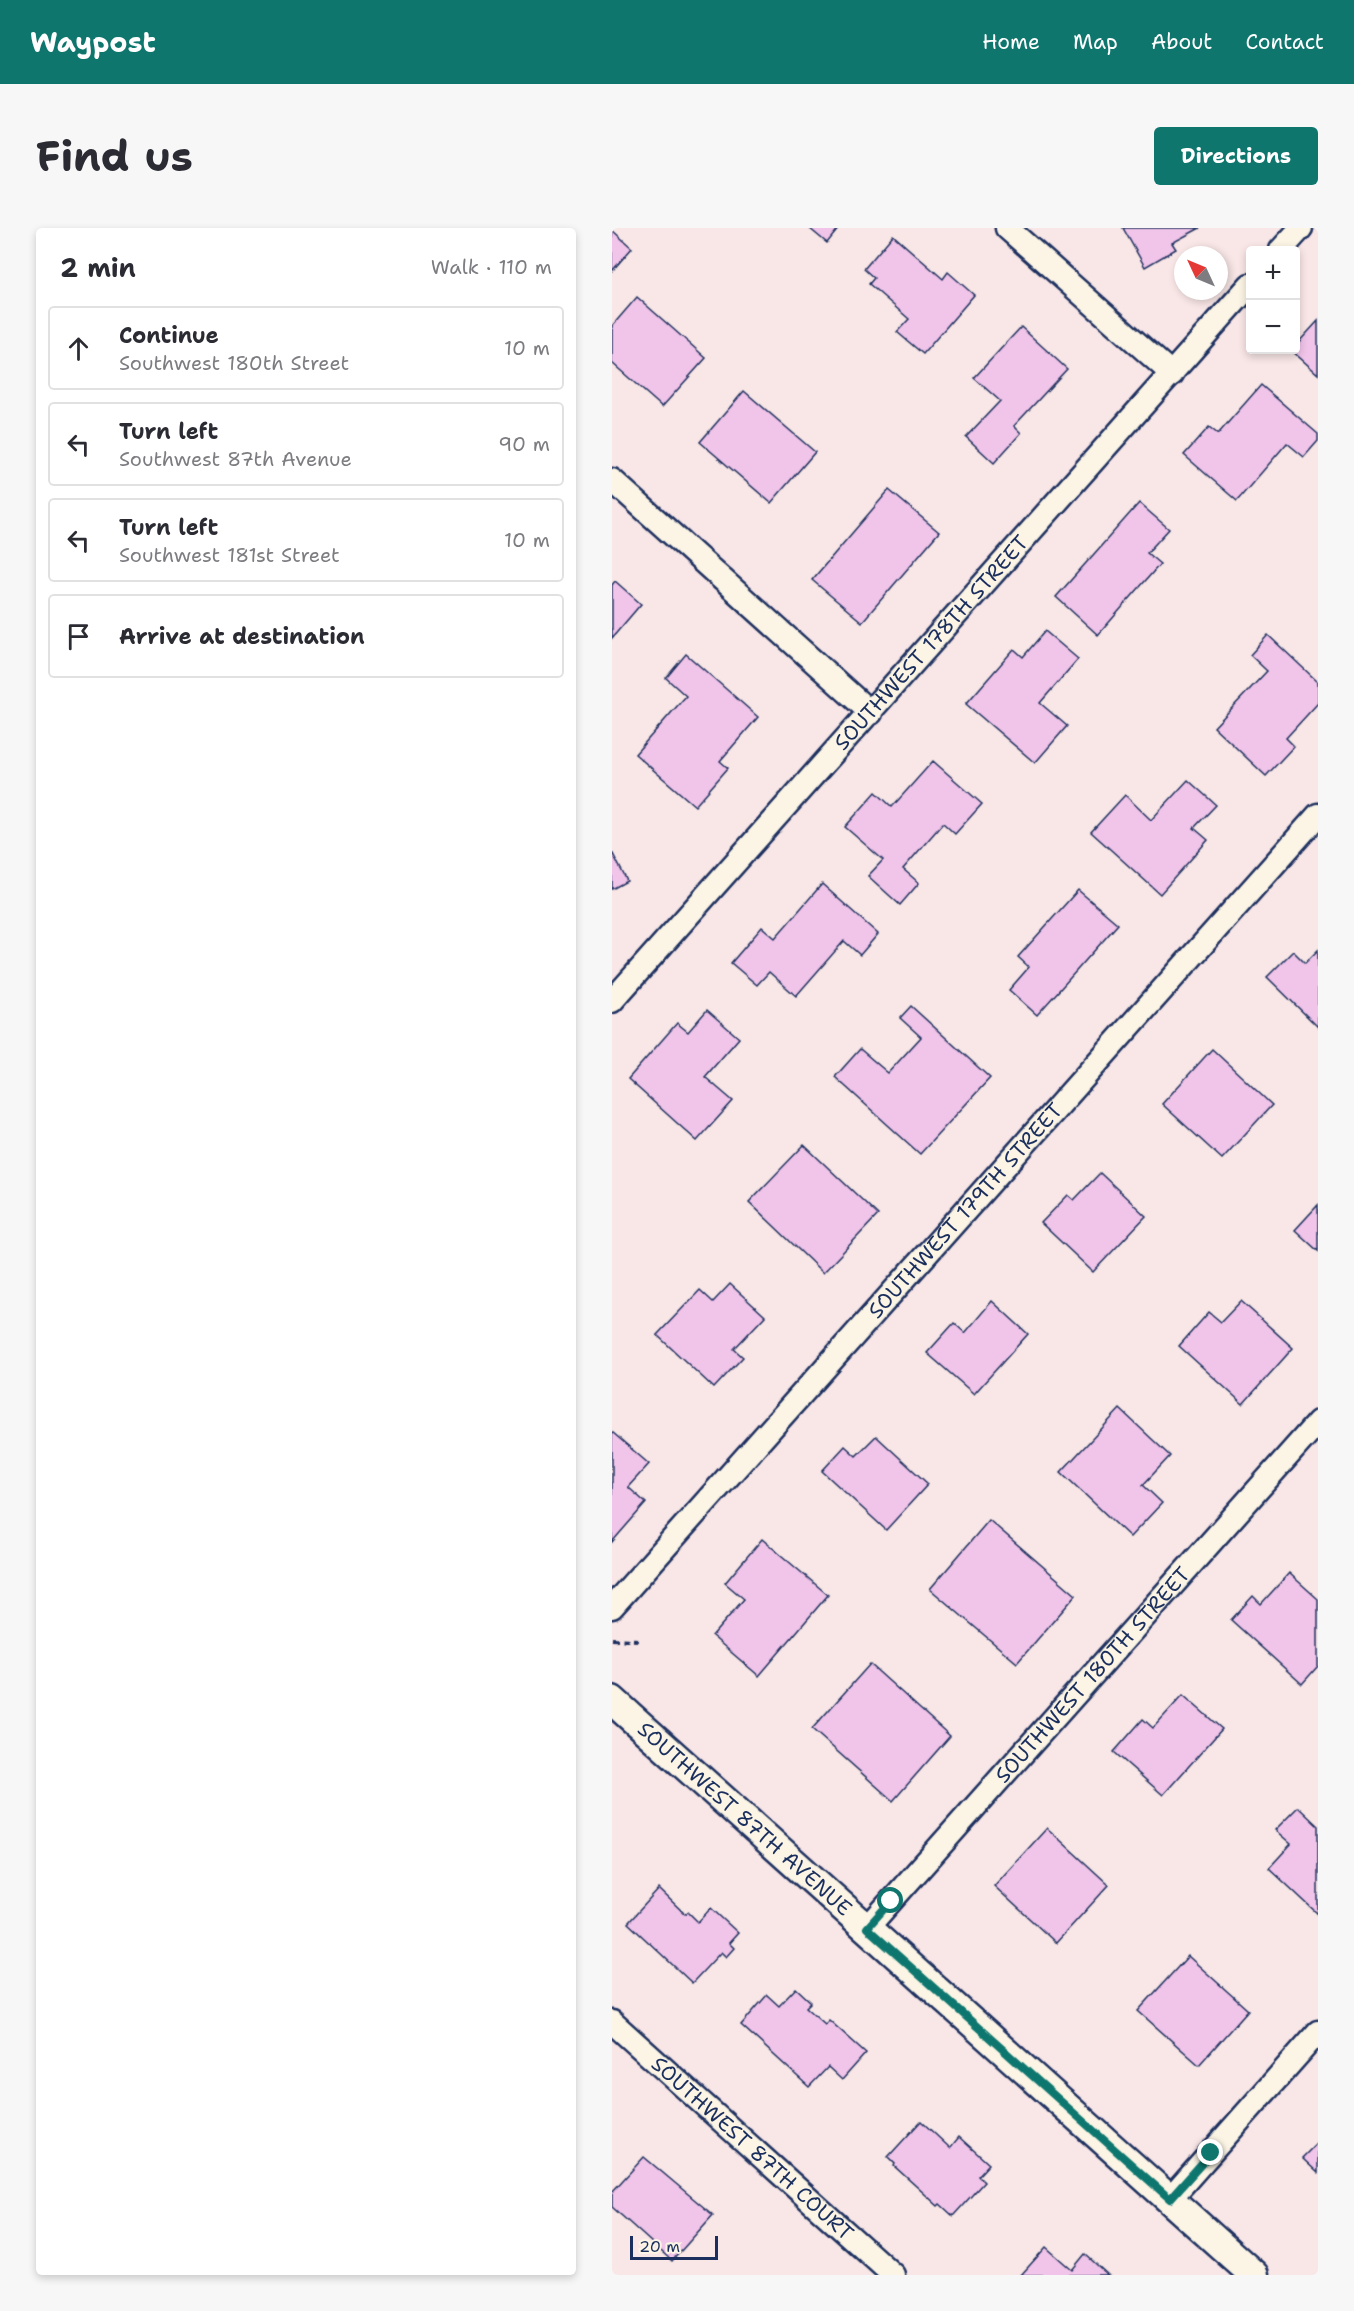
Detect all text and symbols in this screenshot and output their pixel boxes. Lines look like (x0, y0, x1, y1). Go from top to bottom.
text: Waypost (30, 23, 156, 61)
text: Home (982, 28, 1040, 56)
text: Map (1073, 28, 1118, 56)
text: About (1151, 28, 1212, 56)
text: Contact (1245, 28, 1324, 56)
button: Directions (1154, 127, 1318, 185)
text: Find us (36, 128, 193, 184)
north arrow (1174, 246, 1228, 300)
map controls (1246, 246, 1300, 354)
button: + (1246, 246, 1300, 300)
text: 2 min (60, 250, 136, 285)
text: Walk · 110 m (431, 254, 552, 280)
button: − (1246, 300, 1300, 354)
text: Continue (119, 321, 219, 350)
icon: ahead (62, 332, 95, 365)
text: 10 m (504, 335, 550, 361)
text: Southwest 180th Street (119, 350, 349, 376)
text: Turn left (119, 417, 218, 446)
icon: left (62, 428, 95, 461)
text: 90 m (498, 431, 550, 457)
text: Southwest 87th Avenue (119, 446, 352, 472)
text: Turn left (119, 513, 218, 542)
icon: left (62, 524, 95, 557)
text: 10 m (504, 527, 550, 553)
street label: SOUTHWEST 178TH STREET (828, 529, 1035, 756)
text: Southwest 181st Street (119, 542, 340, 568)
icon: arrive (62, 620, 95, 653)
text: Arrive at destination (119, 622, 365, 651)
street label: SOUTHWEST 179TH STREET (862, 1097, 1069, 1324)
street label: SOUTHWEST 180TH STREET (989, 1561, 1196, 1789)
street label: SOUTHWEST 87TH AVENUE (631, 1715, 858, 1922)
route start (877, 1887, 903, 1913)
street label: SOUTHWEST 87TH COURT (645, 2050, 860, 2247)
route end (1197, 2139, 1223, 2165)
scale bar (630, 2233, 718, 2260)
text: 20 m (639, 2236, 680, 2257)

